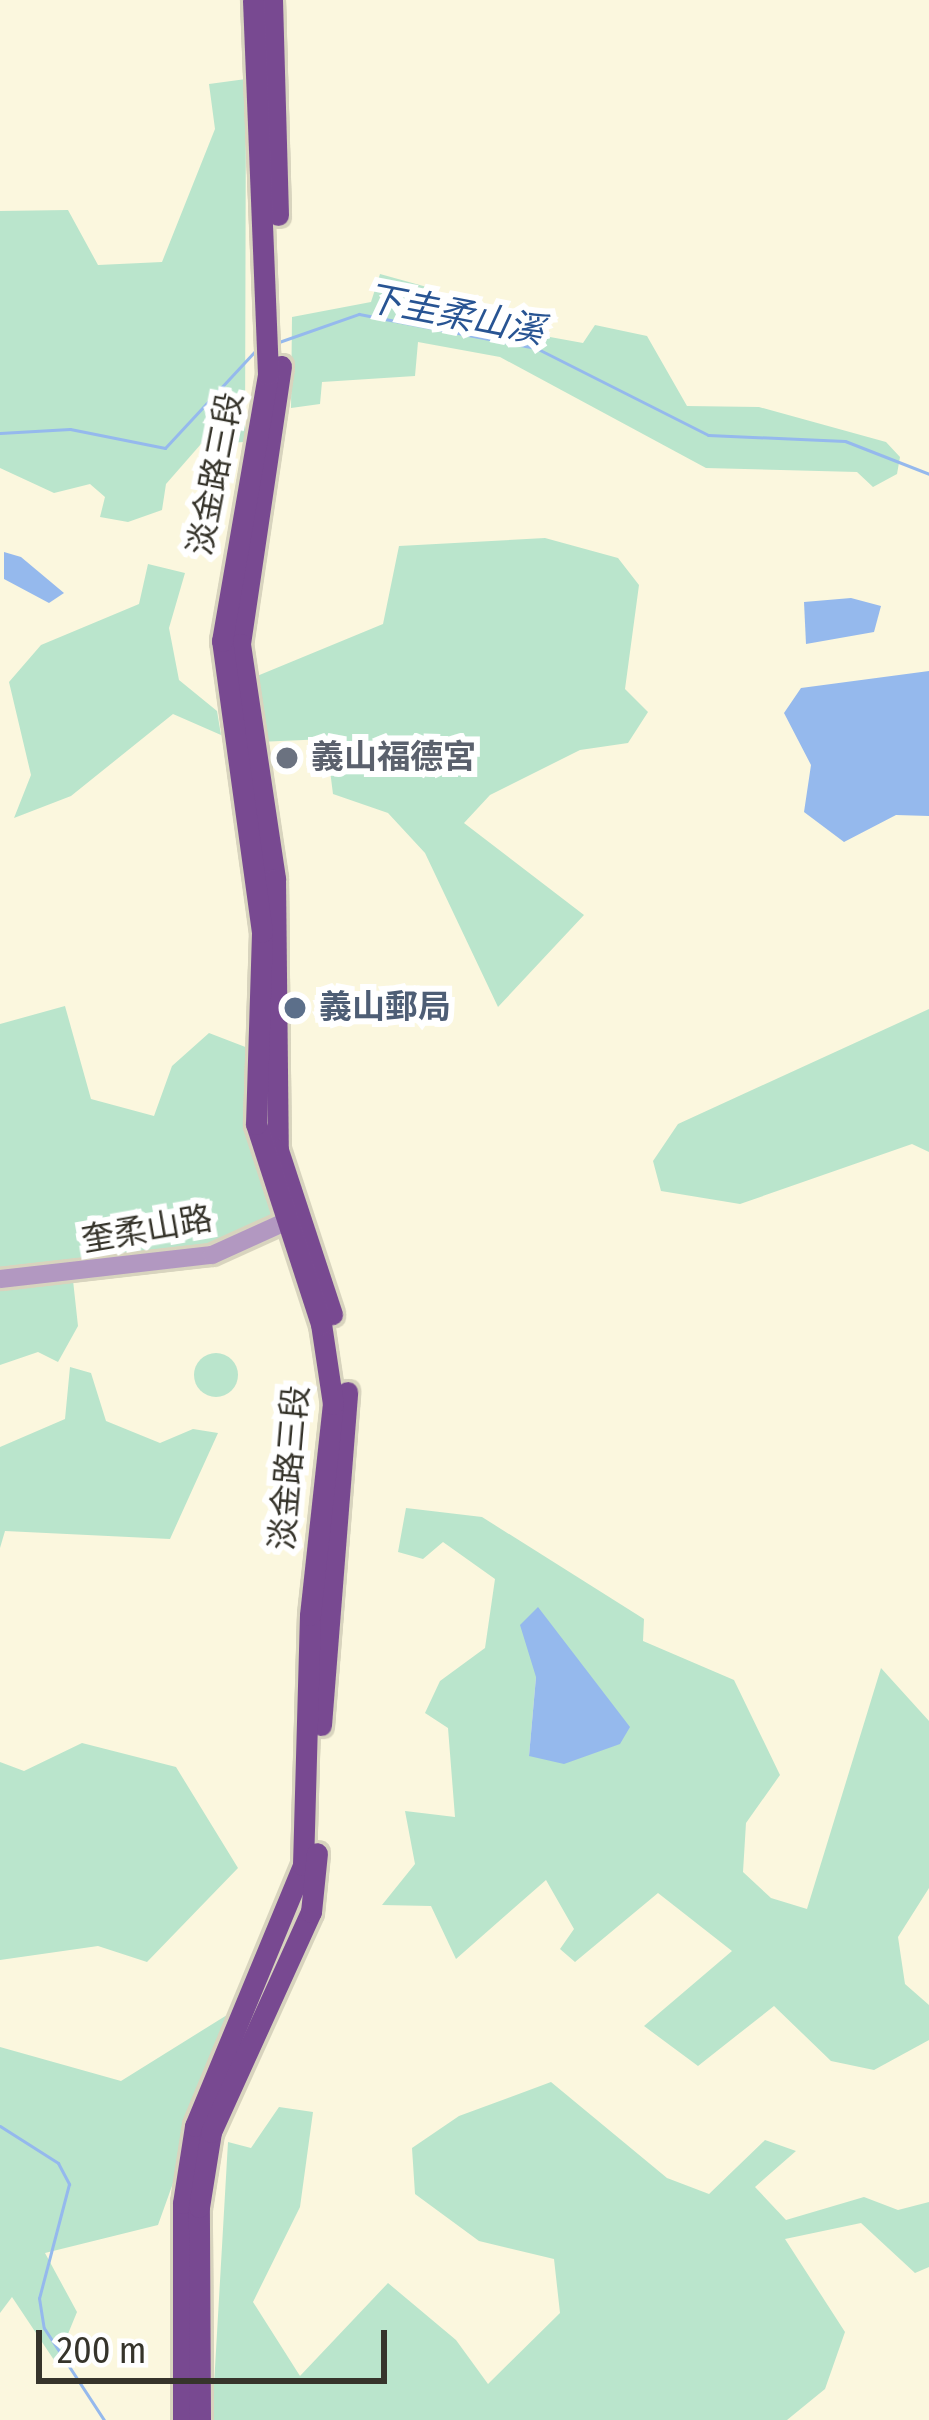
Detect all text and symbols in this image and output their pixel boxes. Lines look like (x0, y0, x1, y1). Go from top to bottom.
water label: 下圭柔山溪 (363, 277, 547, 353)
street label: 淡金路三段 (181, 389, 251, 559)
place label: 義山福德宮 (311, 738, 476, 778)
marker: 義山福德宮 (274, 745, 300, 771)
place label: 義山郵局 (319, 988, 451, 1028)
marker: 義山郵局 (282, 995, 308, 1021)
street label: 奎柔山路 (79, 1199, 215, 1261)
street label: 淡金路三段 (263, 1384, 317, 1552)
scale bar (42, 2306, 393, 2380)
text: 200 m (57, 2329, 147, 2373)

